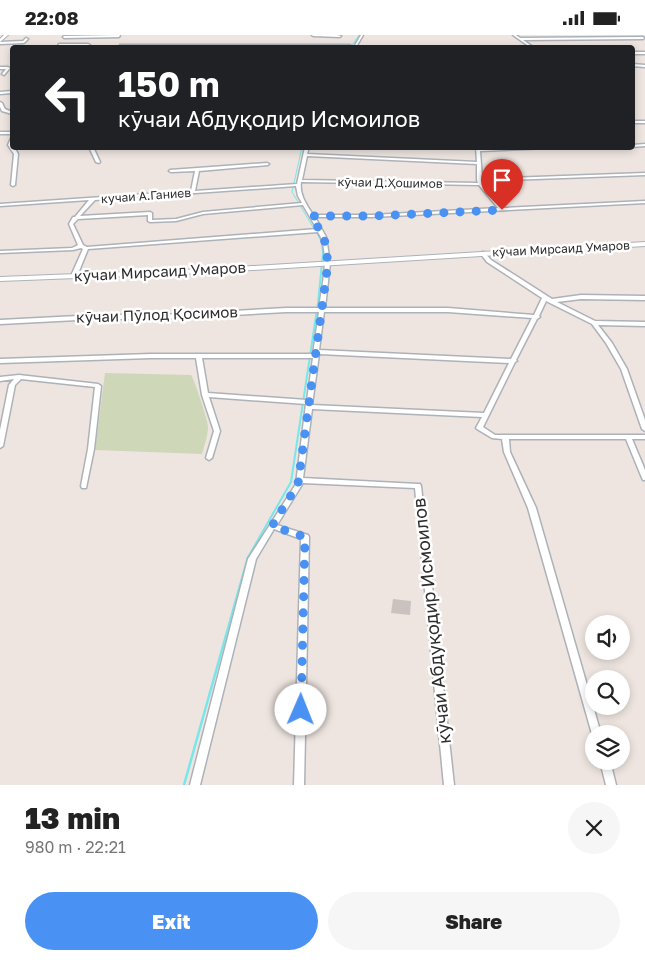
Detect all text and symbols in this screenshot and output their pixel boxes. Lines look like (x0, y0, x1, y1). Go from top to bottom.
text: 22:08 (25, 6, 79, 29)
text: 150 m (118, 63, 220, 105)
icon: left (35, 65, 100, 130)
text: кӯчаи Абдуқодир Исмоилов (118, 105, 420, 132)
pin (481, 159, 523, 210)
icon: arrive (488, 166, 516, 194)
street label: кӯчаи Д.Ҳошимов (337, 174, 443, 191)
street label: кучаи А.Ганиев (101, 185, 192, 206)
street label: кӯчаи Мирсаид Умаров (492, 237, 630, 260)
street label: кӯчаи Мирсаид Умаров (74, 258, 246, 284)
street label: кӯчаи Пӯлод Қосимов (76, 302, 238, 326)
street label: кӯчаи Абдуқодир Исмоилов (407, 497, 455, 745)
map controls (585, 615, 630, 770)
button: sound (585, 615, 630, 660)
button: search (585, 670, 630, 715)
position arrow (274, 683, 326, 735)
button: layers (585, 725, 630, 770)
text: 13 min (25, 800, 120, 836)
button: close (568, 802, 620, 854)
text: 980 m · 22:21 (25, 837, 126, 857)
button: Exit (25, 892, 318, 950)
button: Share (328, 892, 620, 950)

